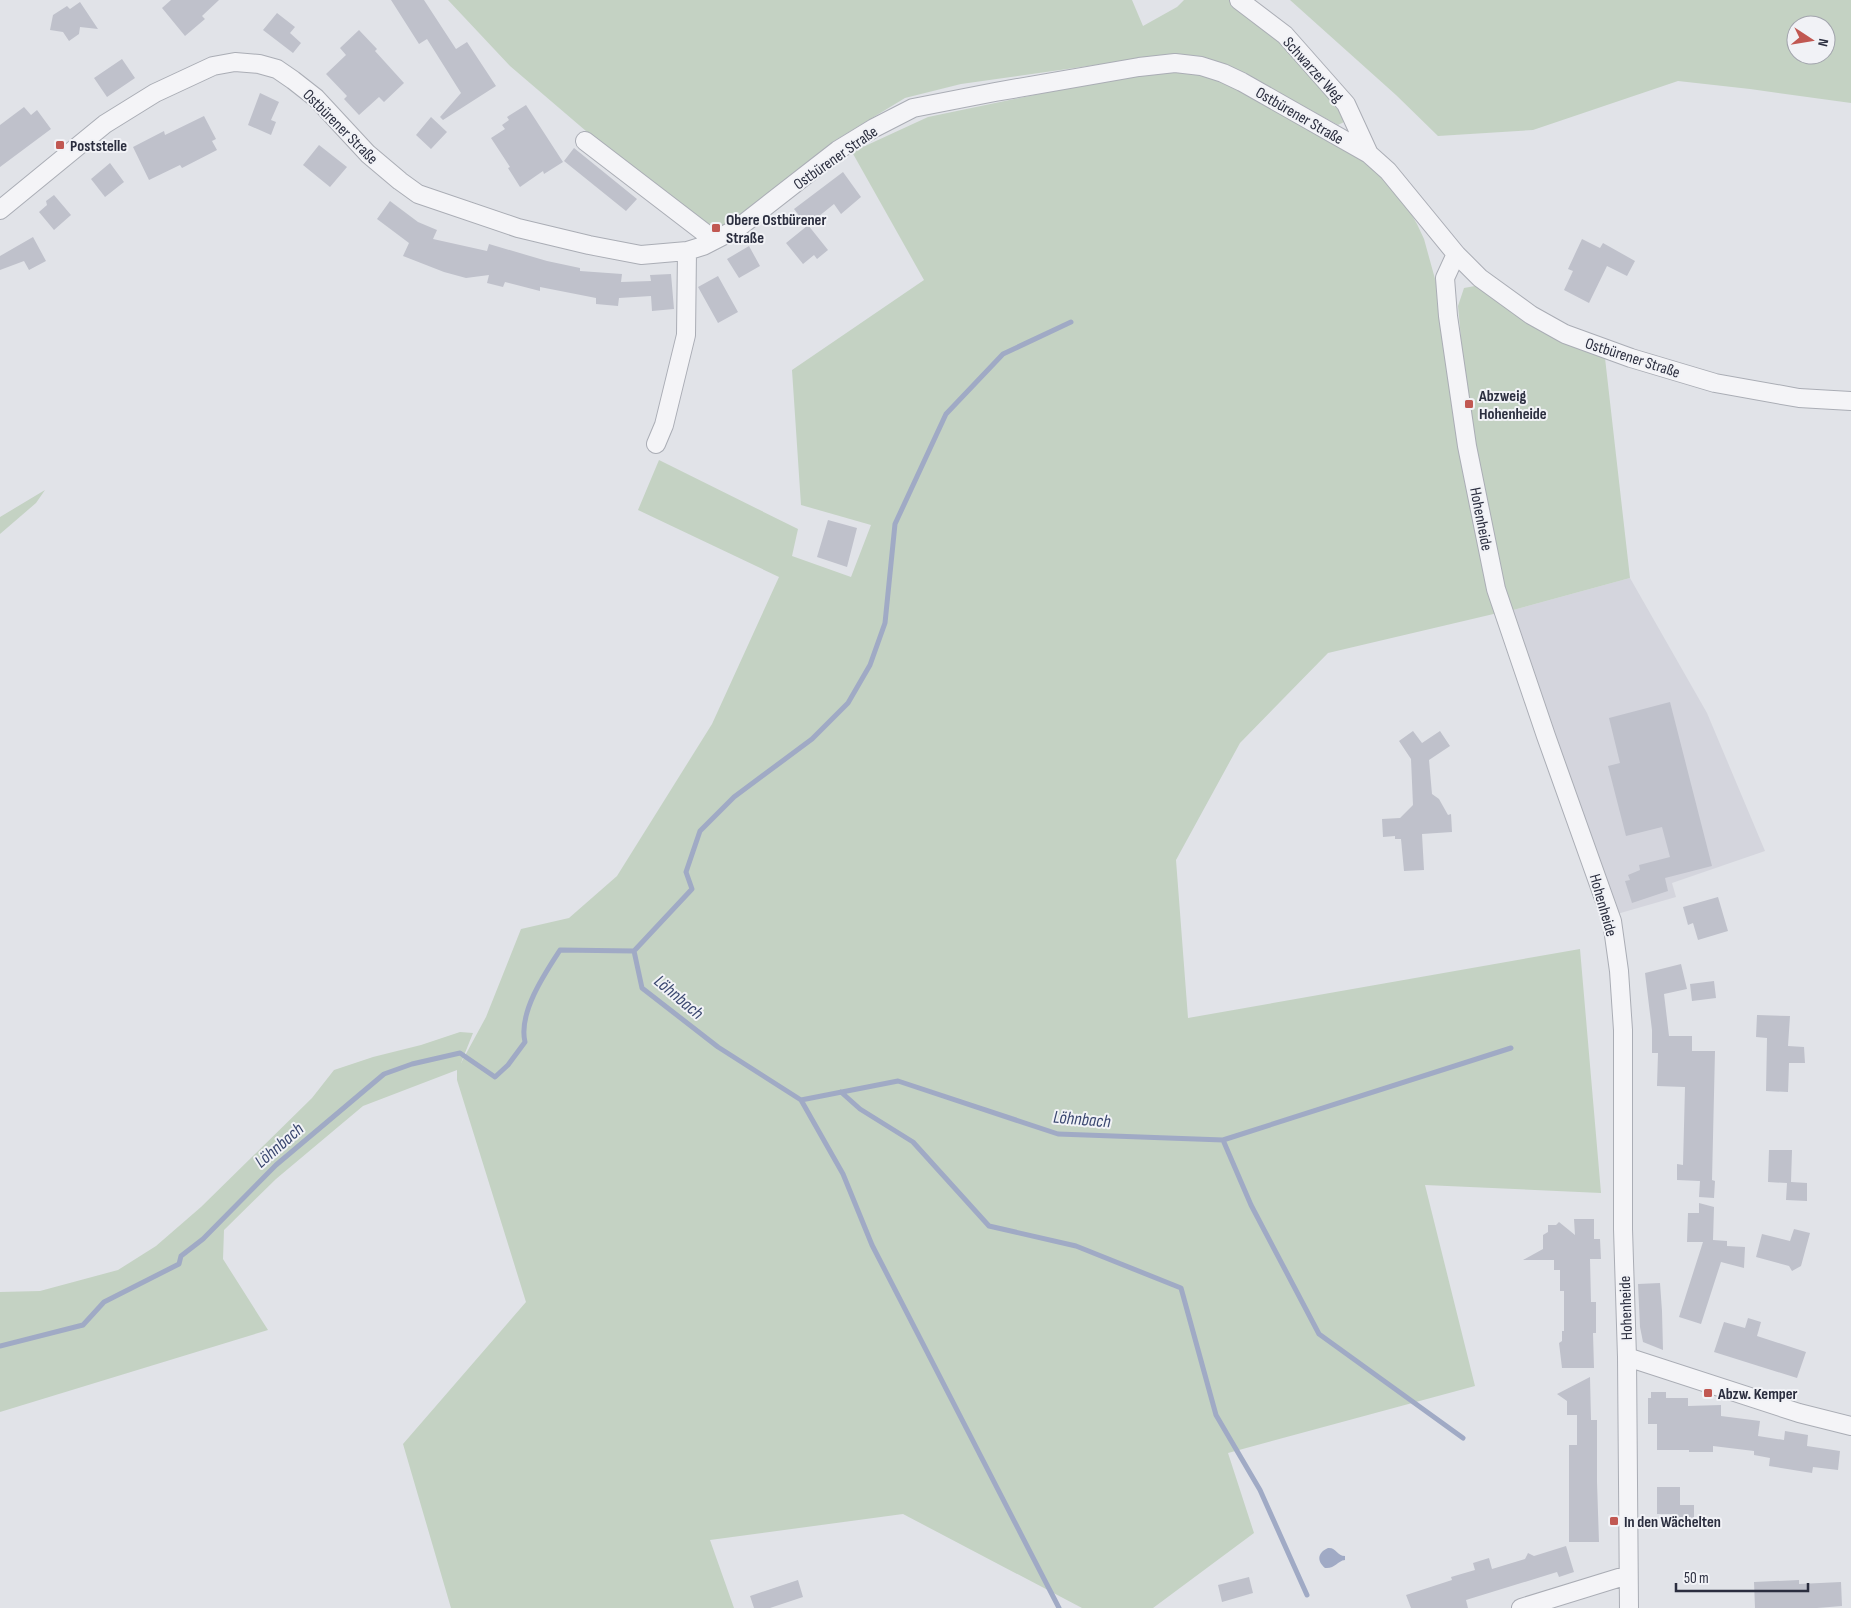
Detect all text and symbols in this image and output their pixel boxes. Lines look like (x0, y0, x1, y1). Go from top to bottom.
north arrow (1786, 15, 1836, 65)
street label: Schwarzer Weg (1278, 33, 1347, 107)
text: N (1814, 37, 1832, 48)
street label: Ostbürener Straße (1252, 83, 1347, 149)
street label: Ostbürener Straße (298, 86, 381, 169)
street label: Ostbürener Straße (790, 122, 882, 194)
place label: Poststelle (70, 137, 127, 156)
marker: Poststelle (54, 139, 66, 151)
place label: Obere Ostbürener Straße (726, 211, 826, 248)
marker: Obere Ostbürener Straße (710, 222, 722, 234)
street label: Ostbürener Straße (1583, 334, 1682, 383)
place label: Abzweig Hohenheide (1478, 387, 1547, 424)
marker: Abzweig Hohenheide (1463, 398, 1475, 410)
street label: Hohenheide (1465, 486, 1496, 553)
street label: Hohenheide (1585, 872, 1621, 939)
water label: Löhnbach (650, 971, 708, 1024)
water label: Löhnbach (1052, 1107, 1112, 1133)
water label: Löhnbach (251, 1118, 308, 1172)
street label: Hohenheide (1616, 1276, 1637, 1340)
place label: Abzw. Kemper (1717, 1385, 1798, 1404)
marker: Abzw. Kemper (1702, 1387, 1714, 1399)
place label: In den Wächelten (1624, 1513, 1721, 1532)
marker: In den Wächelten (1608, 1515, 1620, 1527)
scale bar (1676, 1560, 1808, 1592)
text: 50 m (1684, 1569, 1709, 1588)

